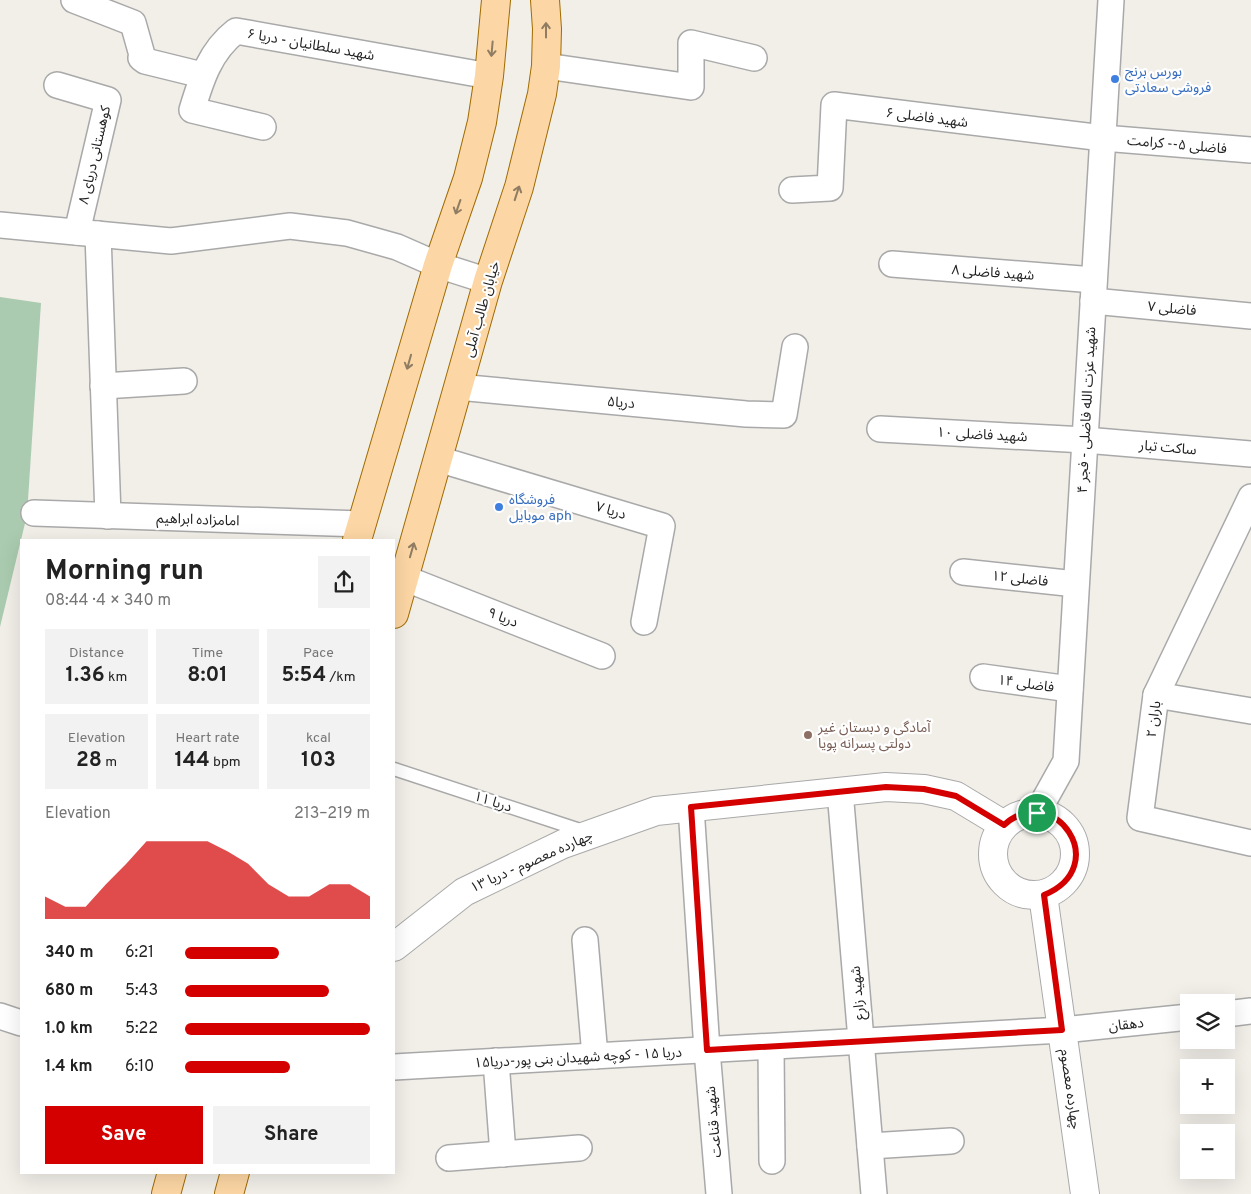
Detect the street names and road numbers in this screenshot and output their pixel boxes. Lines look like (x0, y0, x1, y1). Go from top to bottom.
street label: شهید سلطانیان - دریا ۶ (246, 26, 376, 65)
street label: کوهستانی دریای ۸ (76, 104, 115, 206)
street label: شهید فاضلی ۶ (885, 105, 969, 132)
street label: فاضلی ۵-- کرامت (1126, 133, 1228, 158)
street label: خیابان طالب آملی (461, 259, 504, 359)
street label: شهید فاضلی ۸ (951, 262, 1035, 285)
street label: فاضلی ۷ (1147, 299, 1197, 320)
street label: شهید عزت الله فاضلی - فجر ۴ (1075, 326, 1100, 494)
street label: دریا۵ (606, 394, 636, 413)
street label: شهید فاضلی ۱۰ (936, 425, 1028, 446)
street label: ساکت تبار (1137, 437, 1197, 459)
street label: دریا ۷ (593, 499, 628, 524)
street label: امامزاده ابراهیم (156, 511, 240, 531)
street label: فاضلی ۱۲ (991, 568, 1049, 591)
street label: دریا ۹ (485, 605, 520, 632)
street label: فاضلی ۱۴ (996, 672, 1055, 697)
street label: باران ۲ (1144, 700, 1165, 739)
street label: دریا ۱۱ (471, 788, 514, 817)
street label: چهارده معصوم - دریا ۱۳ (468, 828, 596, 898)
street label: شهید زارع (848, 965, 870, 1021)
street label: دهقان (1108, 1015, 1145, 1036)
street label: دریا ۱۵ - كوچه شهيدان بنی پور-دريا۱۵ (474, 1045, 683, 1073)
street label: چهارده معصوم (1054, 1048, 1084, 1131)
street label: شهید قناعت (703, 1085, 726, 1158)

